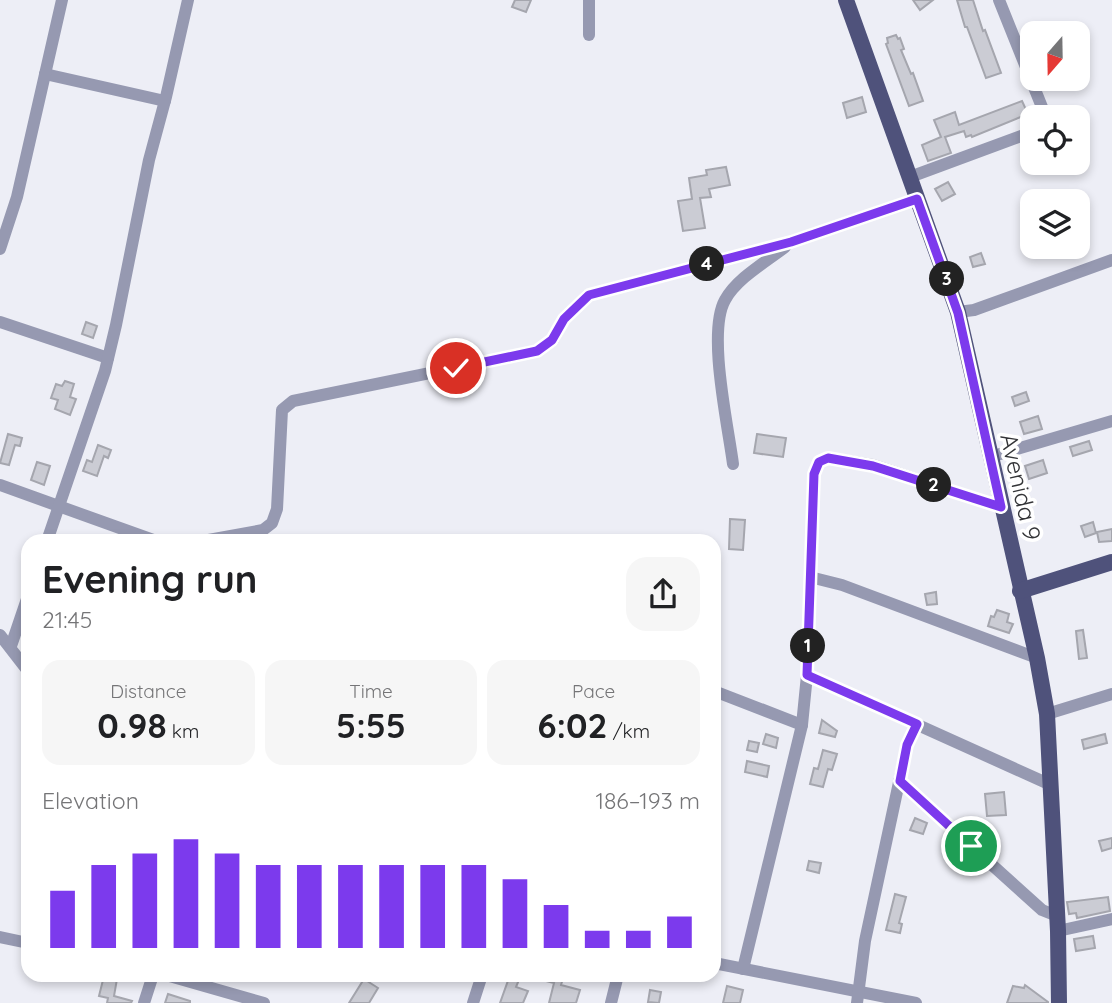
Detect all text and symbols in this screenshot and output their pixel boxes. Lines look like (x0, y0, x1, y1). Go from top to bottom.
north arrow (1020, 21, 1090, 91)
map controls (1020, 21, 1090, 259)
button: locate (1020, 105, 1090, 175)
button: layers (1020, 189, 1090, 259)
pin: 4 (690, 246, 724, 282)
text: 4 (701, 251, 712, 275)
pin: 3 (930, 262, 964, 296)
text: 3 (941, 266, 952, 290)
pin (426, 338, 486, 398)
icon: check (437, 349, 475, 387)
street label: Avenida 9 (994, 430, 1048, 543)
pin: 2 (916, 468, 951, 503)
text: 2 (928, 472, 939, 496)
text: Evening run (42, 555, 257, 603)
button: share (626, 557, 700, 631)
text: 21:45 (42, 605, 92, 634)
pin: 1 (790, 628, 826, 664)
text: 1 (804, 633, 811, 657)
text: Distance (110, 679, 186, 703)
text: Time (349, 679, 393, 703)
text: Pace (572, 679, 615, 703)
text: 0.98 (97, 703, 167, 747)
text: 5:55 (336, 703, 406, 747)
text: 6:02 (537, 703, 608, 747)
text: km (167, 719, 199, 743)
text: /km (608, 719, 650, 743)
text: Elevation (42, 786, 139, 815)
text: 186–193 m (595, 786, 700, 815)
pin (941, 816, 1001, 876)
icon: arrive (952, 827, 990, 865)

